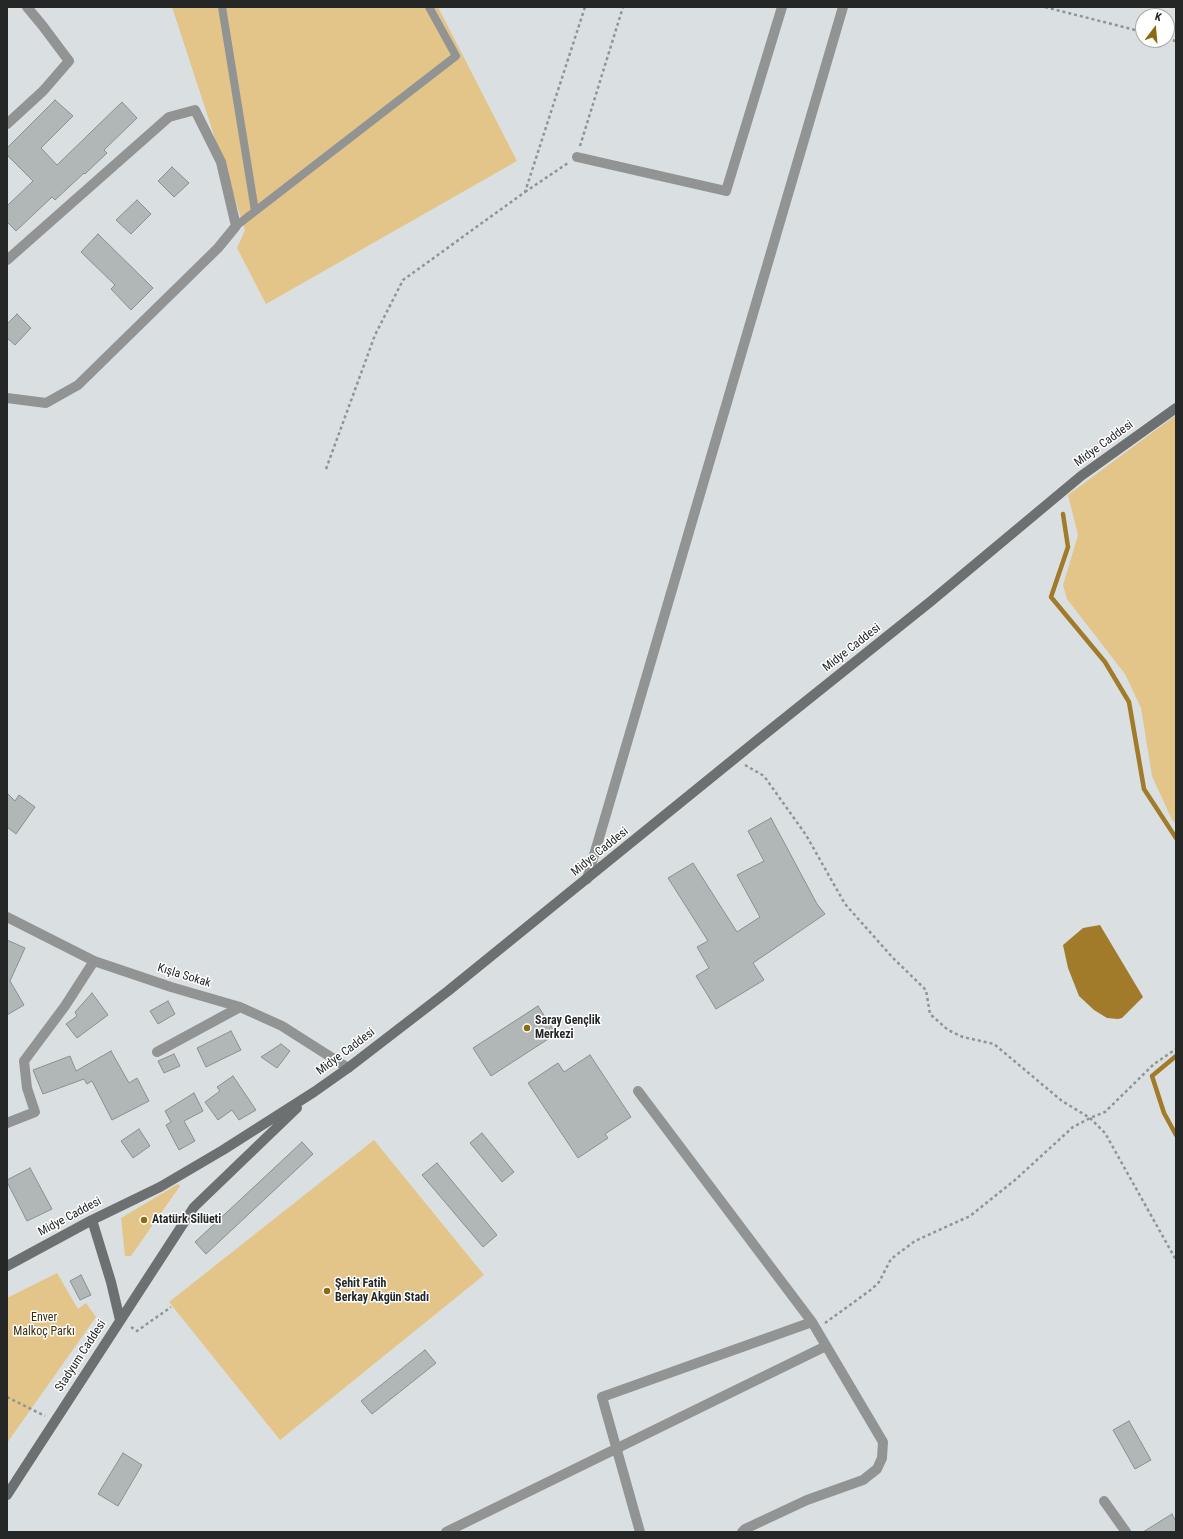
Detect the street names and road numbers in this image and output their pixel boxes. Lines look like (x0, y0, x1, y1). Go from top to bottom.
street label: Midye Caddesi (1072, 418, 1136, 470)
street label: Midye Caddesi (820, 621, 884, 675)
street label: Midye Caddesi (569, 825, 631, 879)
street label: Kışla Sokak (156, 961, 212, 991)
street label: Midye Caddesi (314, 1025, 378, 1079)
street label: Midye Caddesi (36, 1194, 104, 1240)
street label: Stadyum Caddesi (53, 1318, 109, 1394)

